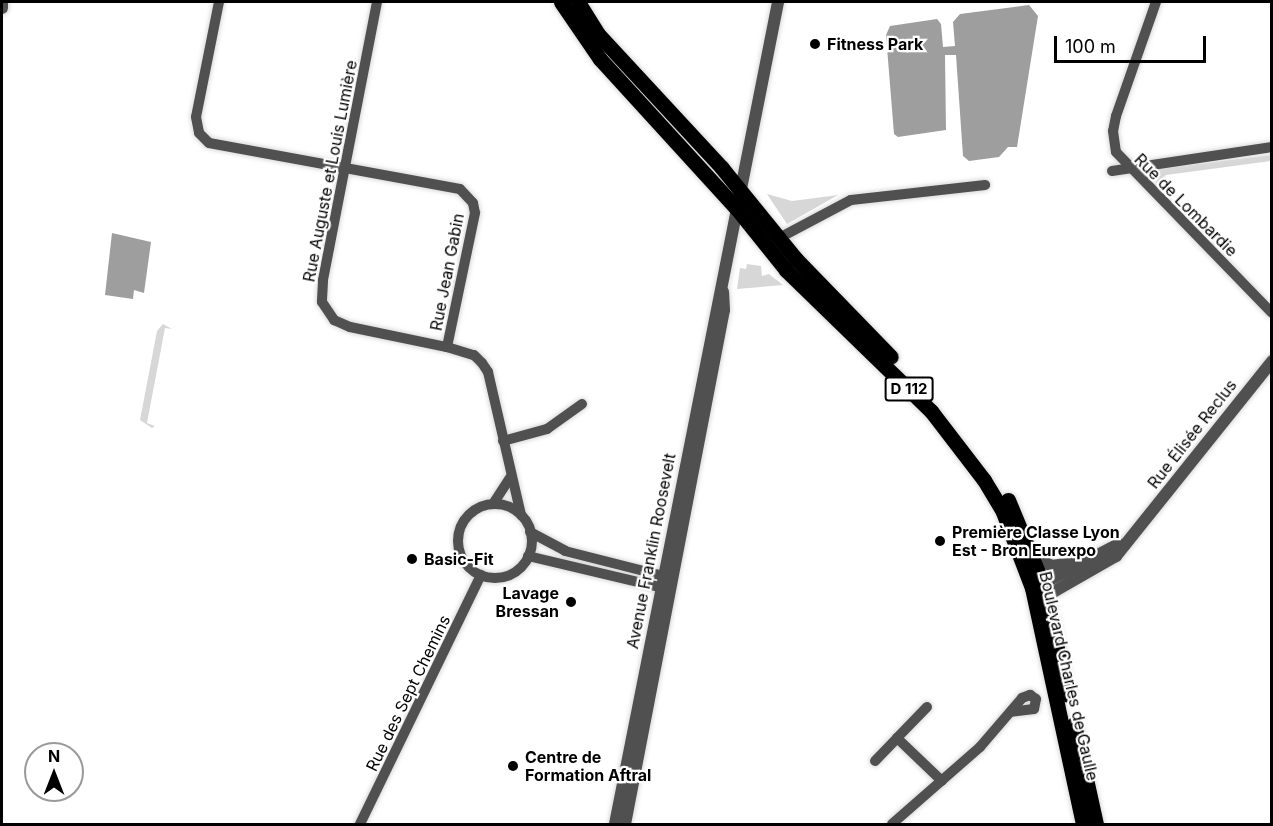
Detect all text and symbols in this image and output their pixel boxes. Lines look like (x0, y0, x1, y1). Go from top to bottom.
scale bar (1057, 24, 1208, 62)
place label: Fitness Park (827, 34, 923, 54)
text: 100 m (1065, 36, 1116, 57)
marker: Fitness Park (808, 37, 822, 51)
street label: Rue Auguste et Louis Lumière (299, 58, 361, 284)
street label: Rue de Lombardie (1131, 150, 1241, 260)
street label: Rue Jean Gabin (426, 212, 468, 332)
street label: Rue Élisée Reclus (1144, 376, 1240, 492)
road number: D 112 (884, 377, 934, 401)
street label: Avenue Franklin Roosevelt (623, 452, 679, 650)
place label: Première Classe Lyon Est - Bron Eurexpo (952, 522, 1120, 560)
marker: Première Classe Lyon Est - Bron Eurexpo (933, 534, 947, 548)
place label: Basic-Fit (424, 549, 494, 569)
marker: Basic-Fit (405, 552, 419, 566)
street label: Boulevard Charles de Gaulle (1036, 570, 1102, 782)
place label: Lavage Bressan (496, 583, 559, 621)
marker: Lavage Bressan (564, 595, 578, 609)
street label: Rue des Sept Chemins (362, 612, 454, 774)
north arrow (24, 742, 84, 802)
text: N (48, 746, 60, 766)
place label: Centre de Formation Aftral (525, 747, 651, 785)
marker: Centre de Formation Aftral (506, 759, 520, 773)

